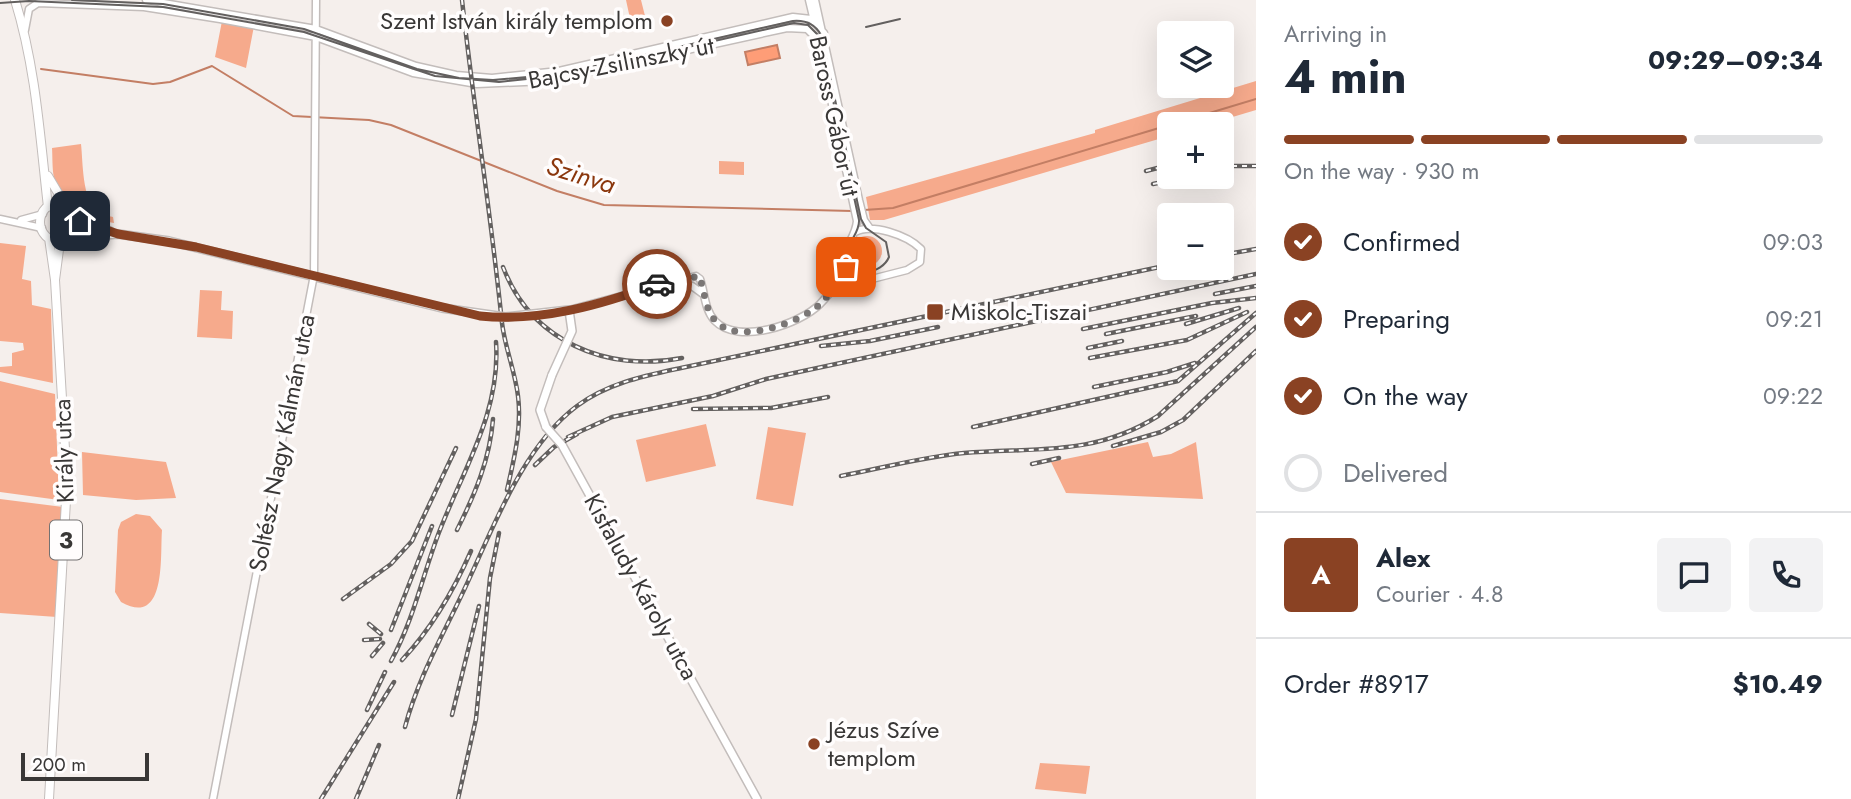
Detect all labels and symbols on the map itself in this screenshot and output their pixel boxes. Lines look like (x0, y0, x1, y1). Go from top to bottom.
place label: Szent István király templom (380, 3, 653, 38)
marker: Szent István király templom (659, 13, 675, 29)
street label: Bajcsy-Zsilinszky út (525, 27, 717, 98)
street label: Baross Gábor út (800, 32, 869, 200)
water label: Szinva (542, 147, 621, 204)
pin (50, 191, 110, 251)
pin (816, 237, 876, 297)
courier (622, 249, 692, 319)
place label: Miskolc-Tiszai (951, 294, 1088, 329)
marker: Miskolc-Tiszai (925, 302, 945, 322)
street label: Soltész Nagy Kálmán utca (239, 311, 324, 575)
street label: Király utca (44, 398, 83, 504)
street label: Kisfaludy Károly utca (576, 487, 707, 686)
road number: 3 (50, 520, 82, 560)
place label: Jézus Szíve templom (825, 712, 939, 775)
marker: Jézus Szíve templom (806, 736, 822, 752)
scale bar (21, 750, 149, 782)

